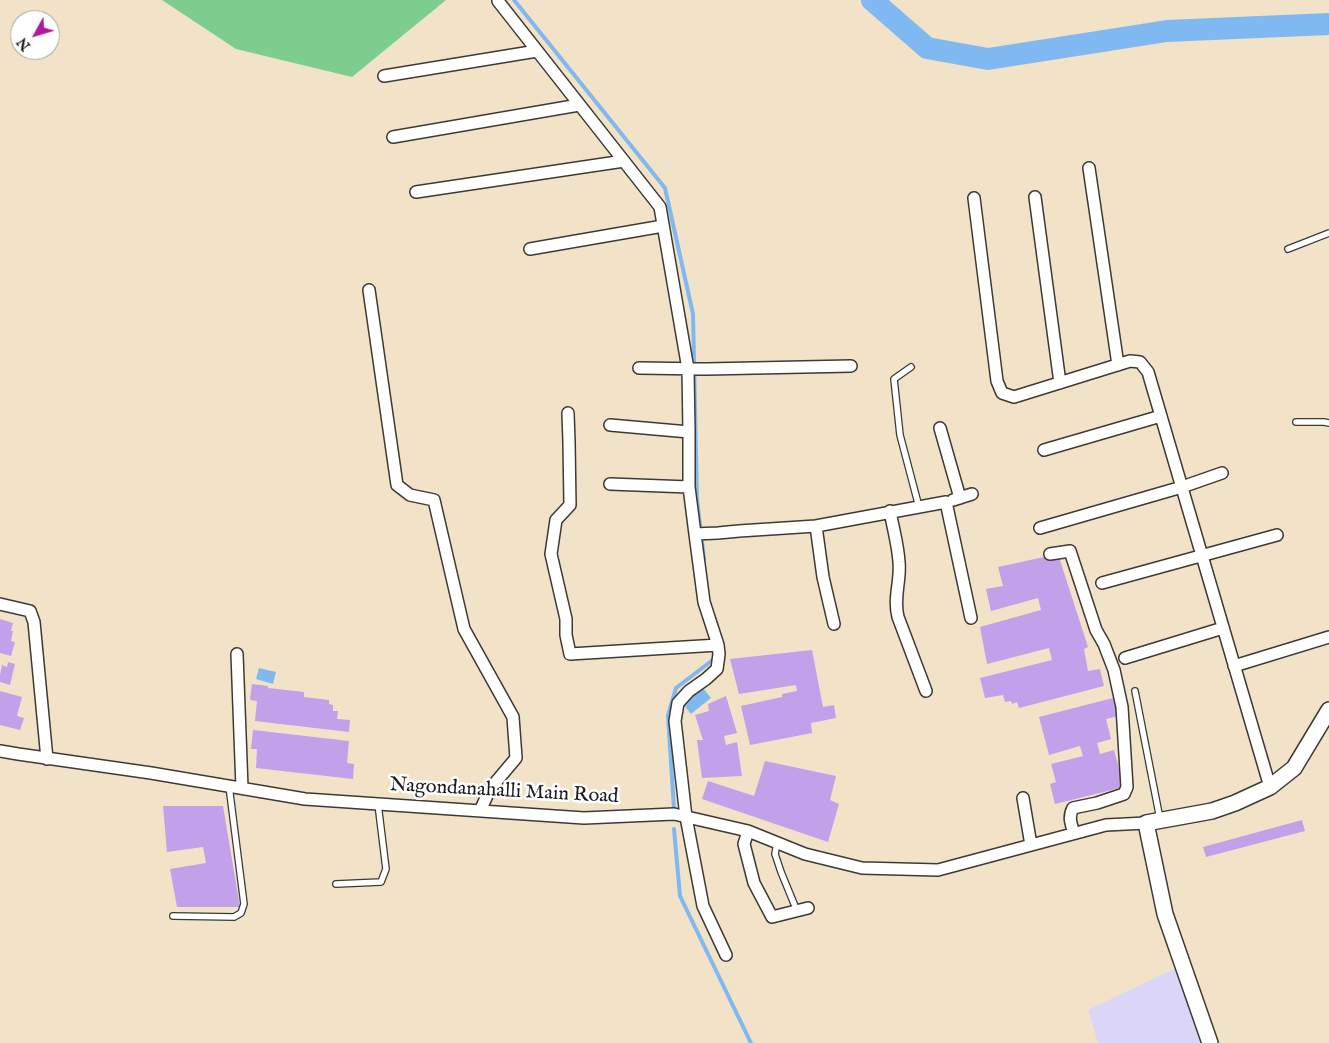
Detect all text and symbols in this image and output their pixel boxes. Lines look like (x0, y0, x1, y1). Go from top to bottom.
north arrow (10, 10, 60, 60)
text: N (13, 33, 35, 54)
street label: Nagondanahalli Main Road (389, 774, 619, 810)

